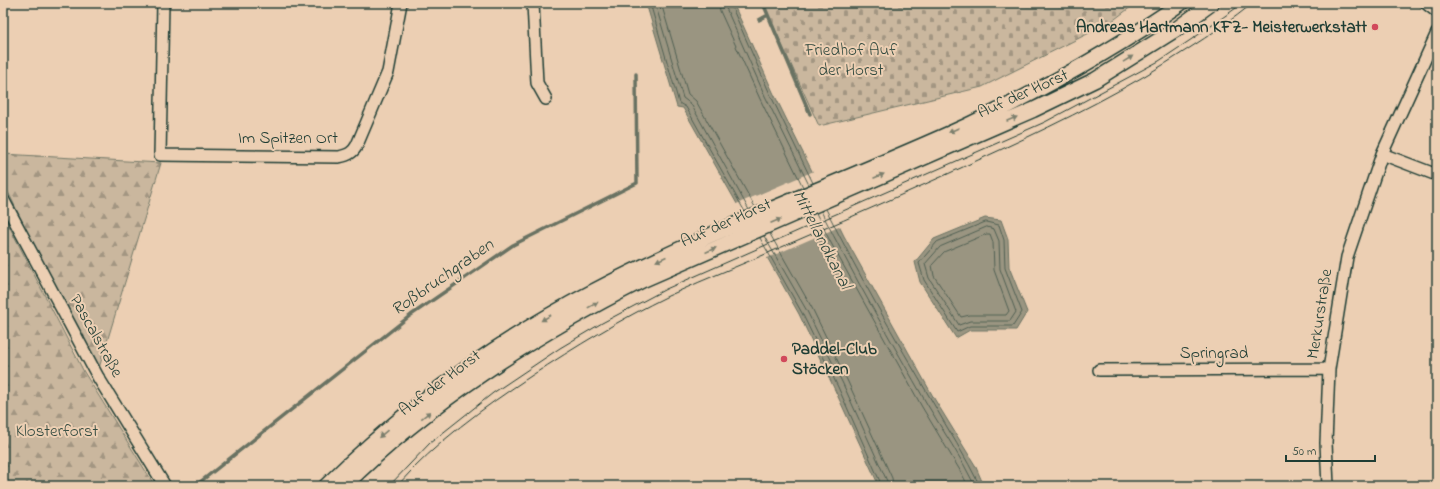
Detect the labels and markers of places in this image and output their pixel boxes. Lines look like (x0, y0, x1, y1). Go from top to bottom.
place label: Andreas Hartmann KFZ- Meisterwerkstatt (1076, 15, 1367, 40)
marker: Andreas Hartmann KFZ- Meisterwerkstatt (1370, 22, 1380, 32)
place label: Paddel-Club Stöcken (792, 337, 877, 382)
marker: Paddel-Club Stöcken (779, 354, 789, 364)

